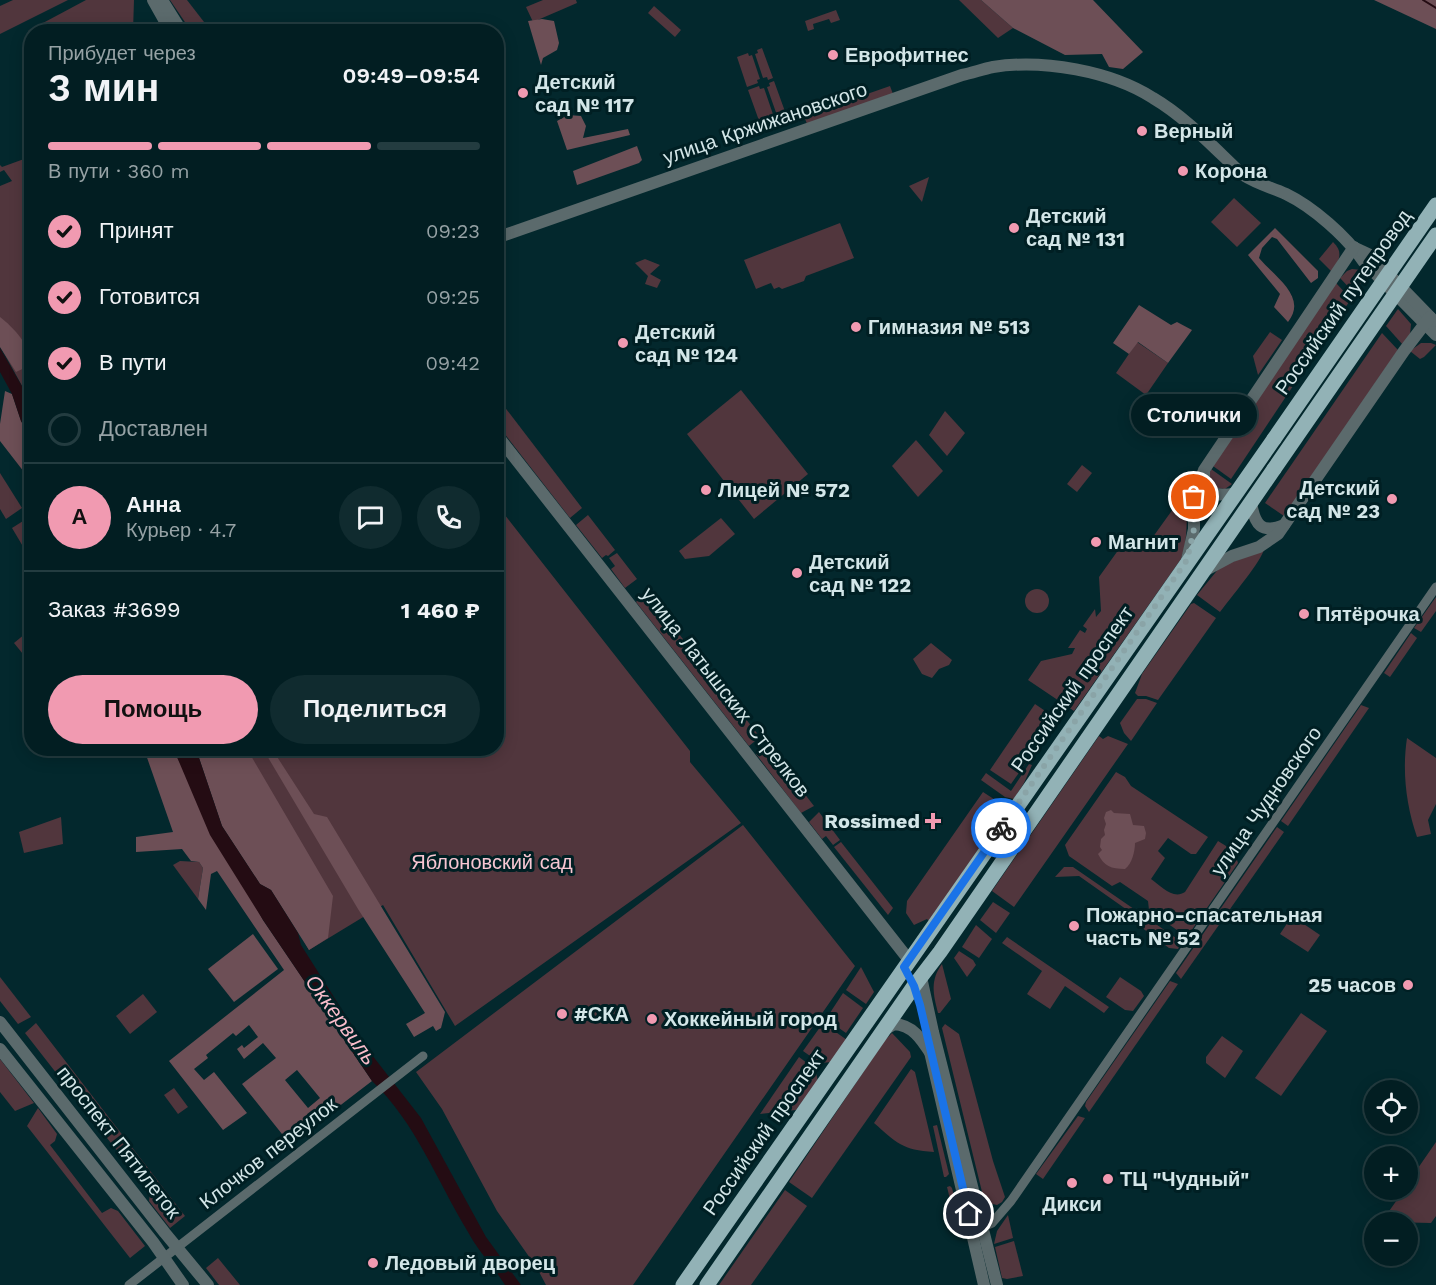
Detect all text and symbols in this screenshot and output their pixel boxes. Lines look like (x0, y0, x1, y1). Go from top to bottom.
text: Прибудет через (48, 41, 196, 65)
place label: Еврофитнес (845, 43, 969, 67)
marker: Еврофитнес (826, 48, 840, 62)
text: 09:49–09:54 (342, 63, 480, 88)
text: 3 мин (48, 65, 159, 110)
place label: Детский сад № 117 (535, 70, 634, 117)
street label: улица Кржижановского (660, 77, 870, 169)
marker: Детский сад № 117 (516, 86, 530, 100)
place label: Верный (1154, 119, 1233, 143)
marker: Верный (1135, 124, 1149, 138)
text: В пути · 360 m (48, 159, 190, 183)
place label: Корона (1195, 159, 1268, 183)
marker: Корона (1176, 164, 1190, 178)
place label: Детский сад № 131 (1026, 204, 1125, 251)
street label: Российский путепровод (1270, 205, 1416, 399)
icon: check (48, 215, 81, 248)
text: Принят (99, 218, 173, 243)
text: 09:23 (426, 219, 480, 243)
marker: Детский сад № 131 (1007, 221, 1021, 235)
icon: check (48, 281, 81, 314)
text: Готовится (99, 284, 200, 309)
text: 09:25 (426, 285, 480, 309)
place label: Гимназия № 513 (868, 315, 1030, 339)
place label: Детский сад № 124 (635, 320, 738, 367)
marker: Гимназия № 513 (849, 320, 863, 334)
marker: Детский сад № 124 (616, 336, 630, 350)
icon: check (48, 347, 81, 380)
text: В пути (99, 350, 166, 375)
text: 09:42 (425, 351, 480, 375)
callout: Столички (1131, 395, 1257, 437)
text: Столички (1147, 403, 1241, 427)
text: Доставлен (99, 416, 208, 441)
pin (1168, 471, 1219, 522)
place label: Детский сад № 23 (1286, 476, 1380, 523)
place label: Лицей № 572 (718, 478, 850, 502)
icon: bag (1177, 480, 1210, 513)
marker: Лицей № 572 (699, 483, 713, 497)
button: chat (339, 486, 402, 549)
button: phone (417, 486, 480, 549)
text: Анна (126, 492, 181, 517)
marker: Детский сад № 23 (1385, 492, 1399, 506)
text: А (72, 504, 87, 529)
text: Курьер · 4.7 (126, 518, 236, 542)
place label: Магнит (1108, 530, 1179, 554)
marker: Магнит (1089, 535, 1103, 549)
place label: Детский сад № 122 (809, 550, 911, 597)
marker: Детский сад № 122 (790, 566, 804, 580)
street label: улица Латышских Стрелков (637, 582, 815, 802)
text: Заказ #3699 (48, 597, 181, 622)
text: 1 460 ₽ (401, 598, 480, 623)
street label: Российский проспект (1006, 601, 1138, 777)
place label: Пятёрочка (1316, 602, 1421, 626)
marker: Пятёрочка (1297, 607, 1311, 621)
button: Помощь (48, 675, 258, 744)
button: Поделиться (270, 675, 480, 744)
street label: улица Чудновского (1205, 722, 1327, 880)
courier (971, 798, 1031, 858)
place label: Rossimed (824, 809, 920, 833)
marker: Rossimed (924, 812, 942, 830)
icon: bike (985, 812, 1018, 845)
park label: Яблоновский сад (411, 850, 573, 874)
place label: Пожарно-спасательная часть № 52 (1086, 903, 1323, 950)
marker: Пожарно-спасательная часть № 52 (1067, 919, 1081, 933)
water label: Оккервиль (300, 970, 382, 1070)
place label: 25 часов (1308, 973, 1396, 997)
marker: 25 часов (1401, 978, 1415, 992)
place label: #СКА (574, 1002, 629, 1026)
marker: #СКА (555, 1007, 569, 1021)
place label: Хоккейный город (664, 1007, 837, 1031)
marker: Хоккейный город (645, 1012, 659, 1026)
street label: Российский проспект (698, 1044, 830, 1220)
street label: проспект Пятилеток (52, 1061, 186, 1223)
map controls (1364, 1080, 1418, 1266)
button: locate (1364, 1080, 1418, 1134)
street label: Клочков переулок (195, 1092, 342, 1214)
button: + (1364, 1146, 1418, 1200)
place label: ТЦ "Чудный" (1120, 1167, 1249, 1191)
marker: ТЦ "Чудный" (1101, 1172, 1115, 1186)
marker: Дикси (1065, 1176, 1079, 1190)
pin (943, 1188, 994, 1239)
place label: Дикси (1042, 1192, 1102, 1216)
icon: home (952, 1197, 985, 1230)
button: − (1364, 1212, 1418, 1266)
place label: Ледовый дворец (385, 1251, 556, 1275)
marker: Ледовый дворец (366, 1256, 380, 1270)

